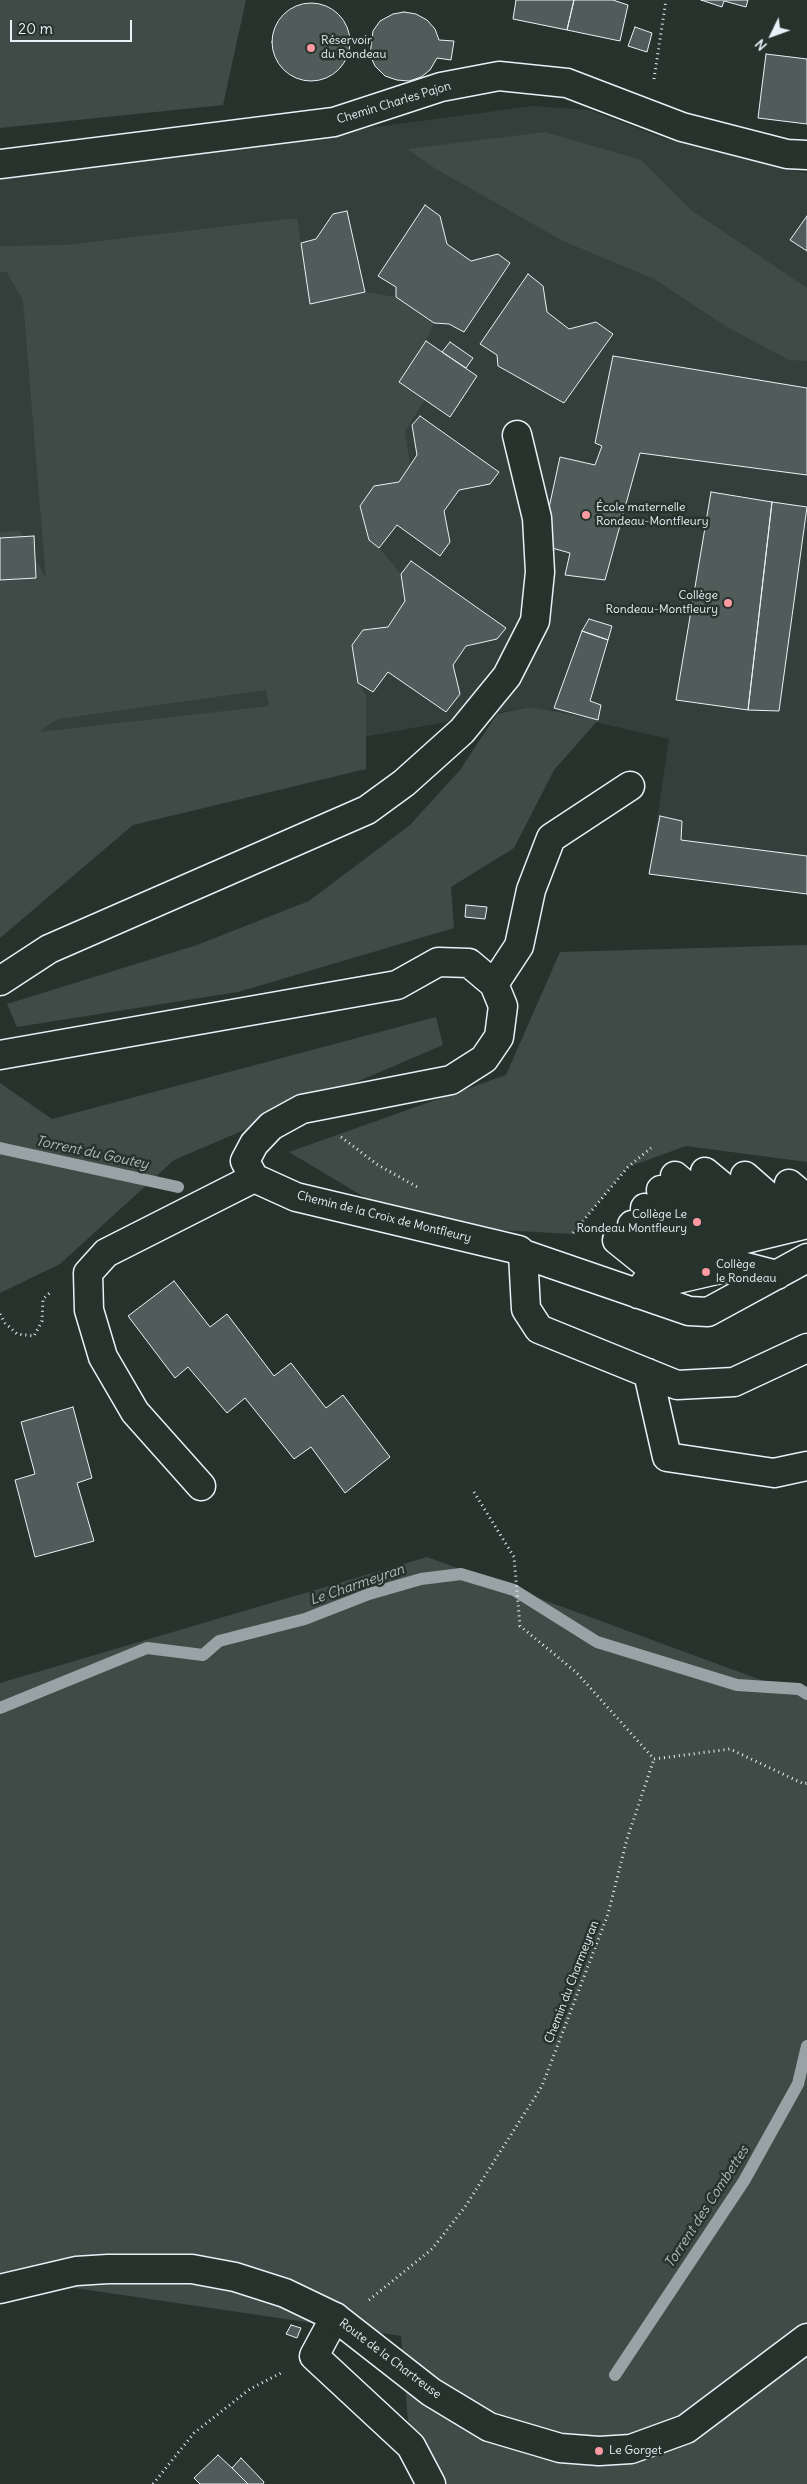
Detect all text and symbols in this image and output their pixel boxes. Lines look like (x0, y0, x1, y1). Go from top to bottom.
scale bar (12, 10, 135, 42)
north arrow (747, 10, 797, 60)
text: 20 m (18, 19, 53, 38)
place label: Réservoir du Rondeau (321, 34, 386, 62)
text: N (751, 35, 771, 55)
marker: Réservoir du Rondeau (305, 42, 317, 54)
street label: Chemin Charles Pajon (335, 79, 453, 127)
place label: École maternelle Rondeau-Montfleury (596, 501, 709, 529)
marker: École maternelle Rondeau-Montfleury (580, 509, 592, 521)
place label: Collège Rondeau-Montfleury (605, 589, 718, 617)
marker: Collège Rondeau-Montfleury (722, 597, 734, 609)
water label: Torrent du Goutey (34, 1133, 150, 1173)
street label: Chemin de la Croix de Montfleury (295, 1188, 473, 1246)
place label: Collège Le Rondeau Montfleury (577, 1208, 687, 1236)
marker: Collège Le Rondeau Montfleury (691, 1216, 703, 1228)
place label: Collège le Rondeau (716, 1258, 777, 1286)
marker: Collège le Rondeau (700, 1266, 712, 1278)
water label: Le Charmeyran (308, 1561, 406, 1609)
street label: Chemin du Charmeyran (542, 1919, 602, 2045)
water label: Torrent des Combettes (661, 2143, 753, 2271)
street label: Route de la Chartreuse (336, 2316, 444, 2402)
place label: Le Gorget (609, 2444, 662, 2458)
marker: Le Gorget (593, 2445, 605, 2457)

